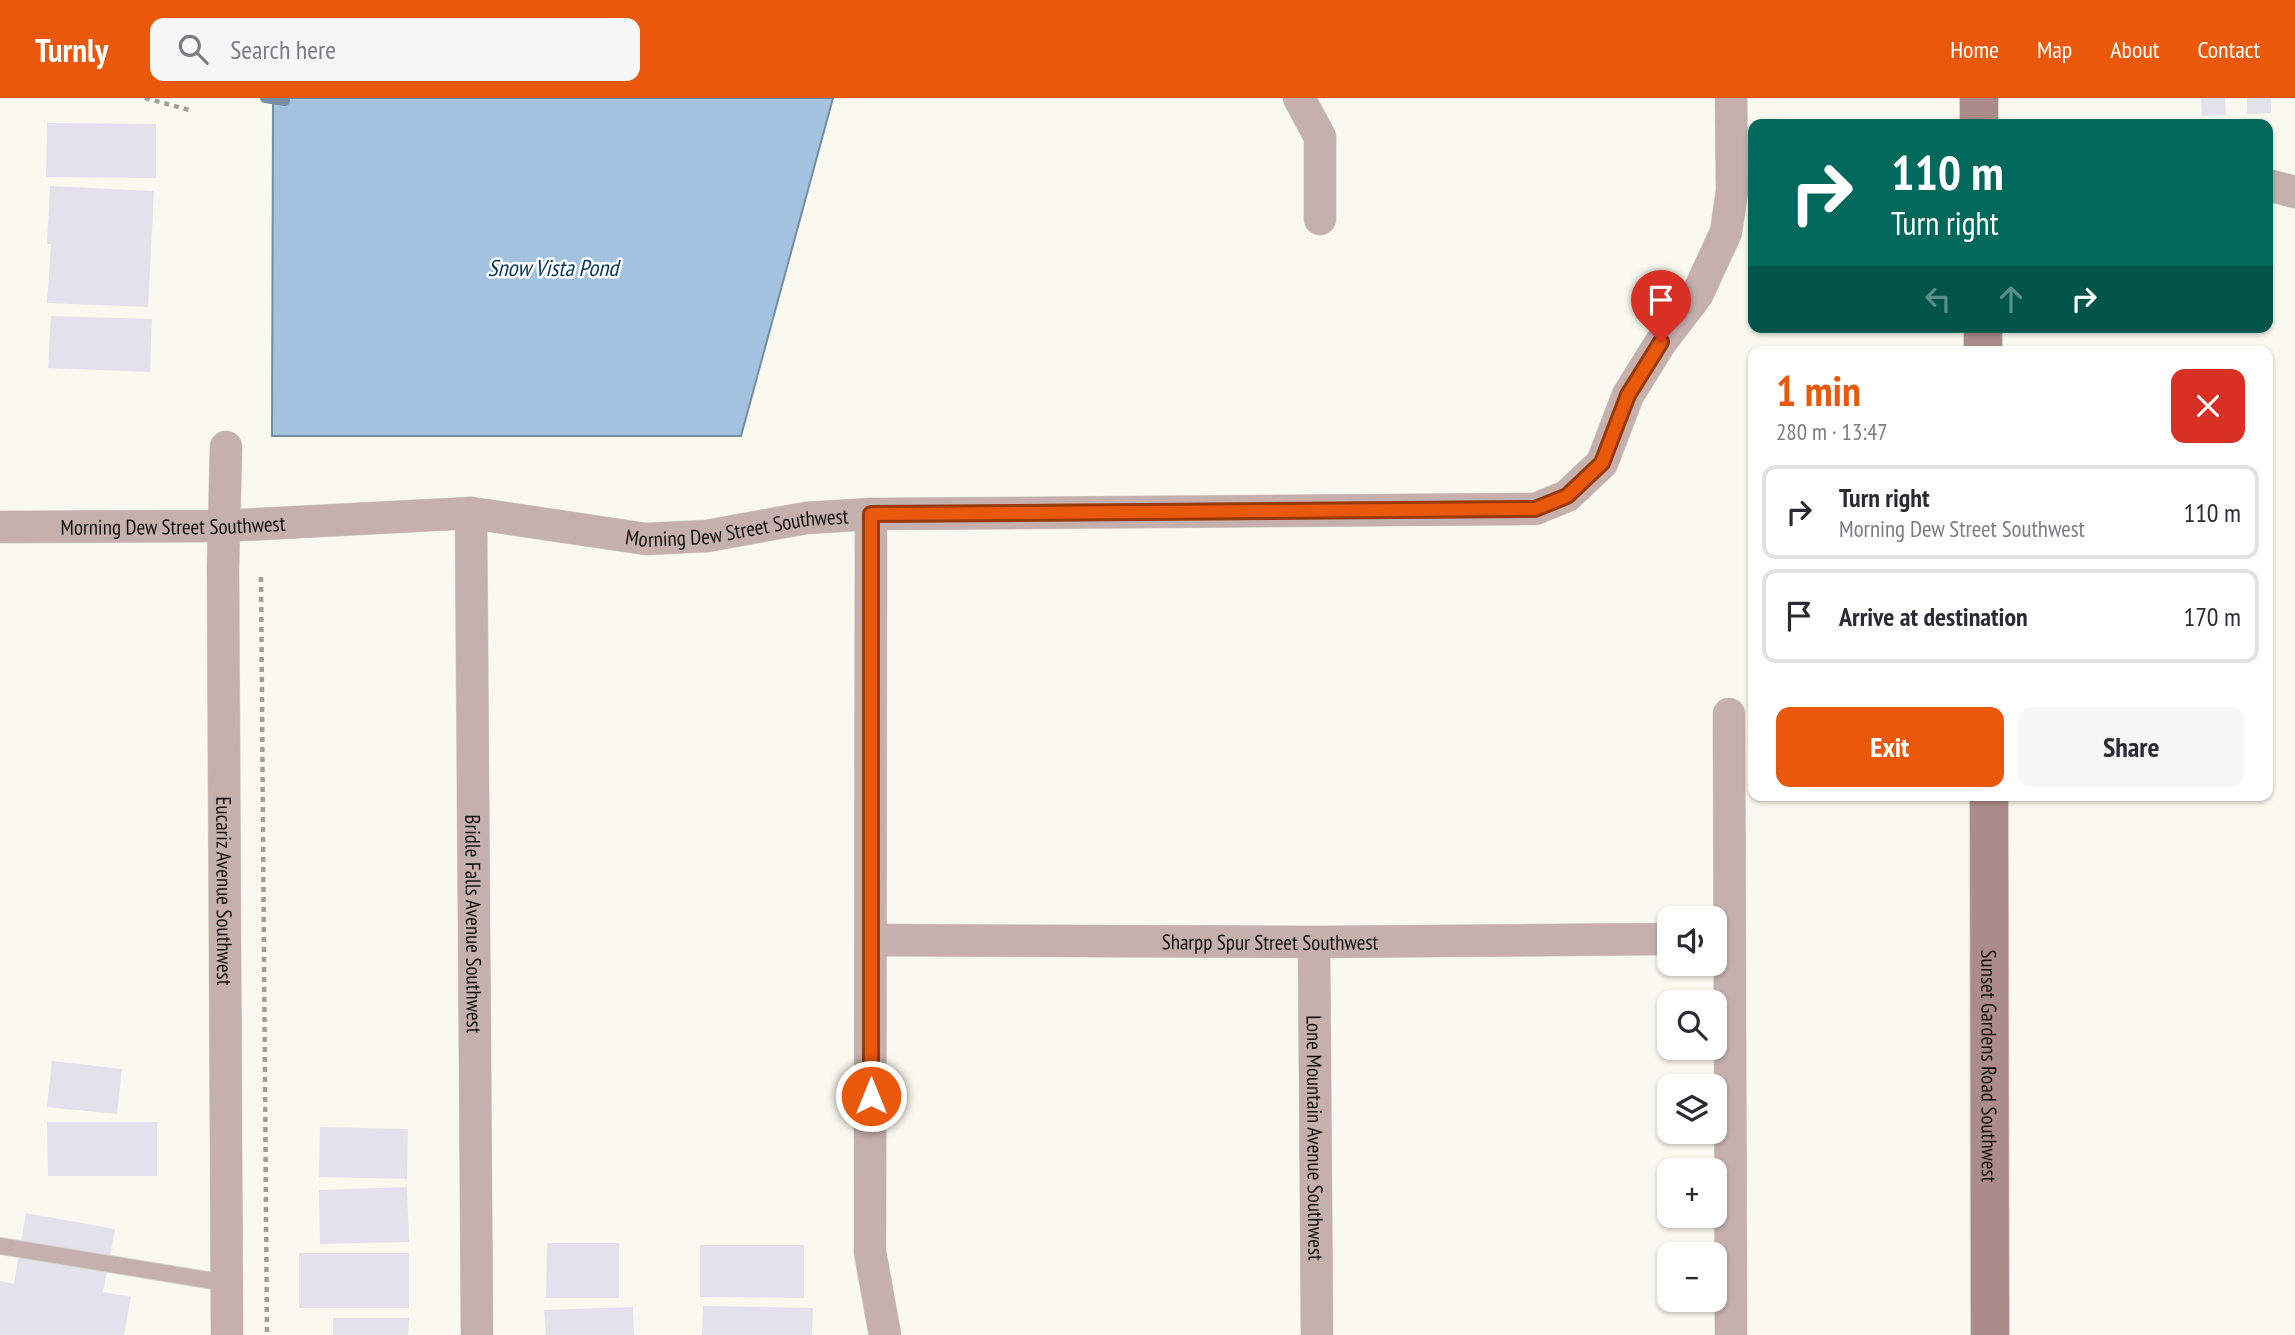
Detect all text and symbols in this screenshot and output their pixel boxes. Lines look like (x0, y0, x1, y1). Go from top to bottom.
search box (150, 18, 640, 81)
text: Turnly (35, 28, 108, 71)
icon: search (174, 30, 212, 68)
text: Search here (230, 33, 336, 66)
text: Home (1950, 34, 1999, 65)
text: Map (2037, 34, 2072, 65)
text: About (2110, 34, 2159, 65)
text: Contact (2197, 34, 2260, 65)
text: 110 m (1891, 140, 2004, 204)
icon: right (1776, 147, 1867, 238)
text: Turn right (1891, 202, 1999, 244)
water label: Snow Vista Pond (488, 253, 621, 282)
pin (1631, 270, 1691, 342)
icon: left (1919, 280, 1957, 318)
icon: ahead (1992, 280, 2030, 318)
icon: right (2065, 280, 2103, 318)
icon: arrive (1642, 281, 1680, 319)
text: 1 min (1776, 363, 1861, 418)
button: close (2171, 369, 2245, 443)
text: 280 m · 13:47 (1776, 417, 1888, 446)
text: Turn right (1839, 481, 1930, 514)
icon: right (1780, 493, 1818, 531)
text: 110 m (2183, 496, 2241, 529)
street label: Morning Dew Street Southwest (624, 502, 849, 553)
street label: Morning Dew Street Southwest (61, 509, 286, 540)
text: Morning Dew Street Southwest (1839, 514, 2085, 543)
icon: arrive (1780, 597, 1818, 635)
text: Arrive at destination (1839, 600, 2028, 633)
text: 170 m (2183, 600, 2241, 633)
button: Exit (1776, 707, 2004, 787)
button: Share (2018, 707, 2245, 787)
street label: Eucariz Avenue Southwest (211, 796, 239, 986)
street label: Bridle Falls Avenue Southwest (460, 814, 488, 1034)
map controls (1657, 906, 1727, 1312)
button: sound (1657, 906, 1727, 976)
street label: Sharpp Spur Street Southwest (1162, 928, 1379, 956)
street label: Sunset Gardens Road Southwest (1976, 950, 2003, 1183)
button: search (1657, 990, 1727, 1060)
street label: Lone Mountain Avenue Southwest (1301, 1015, 1330, 1261)
position arrow (834, 1059, 908, 1133)
button: layers (1657, 1074, 1727, 1144)
button: + (1657, 1158, 1727, 1228)
button: − (1657, 1242, 1727, 1312)

